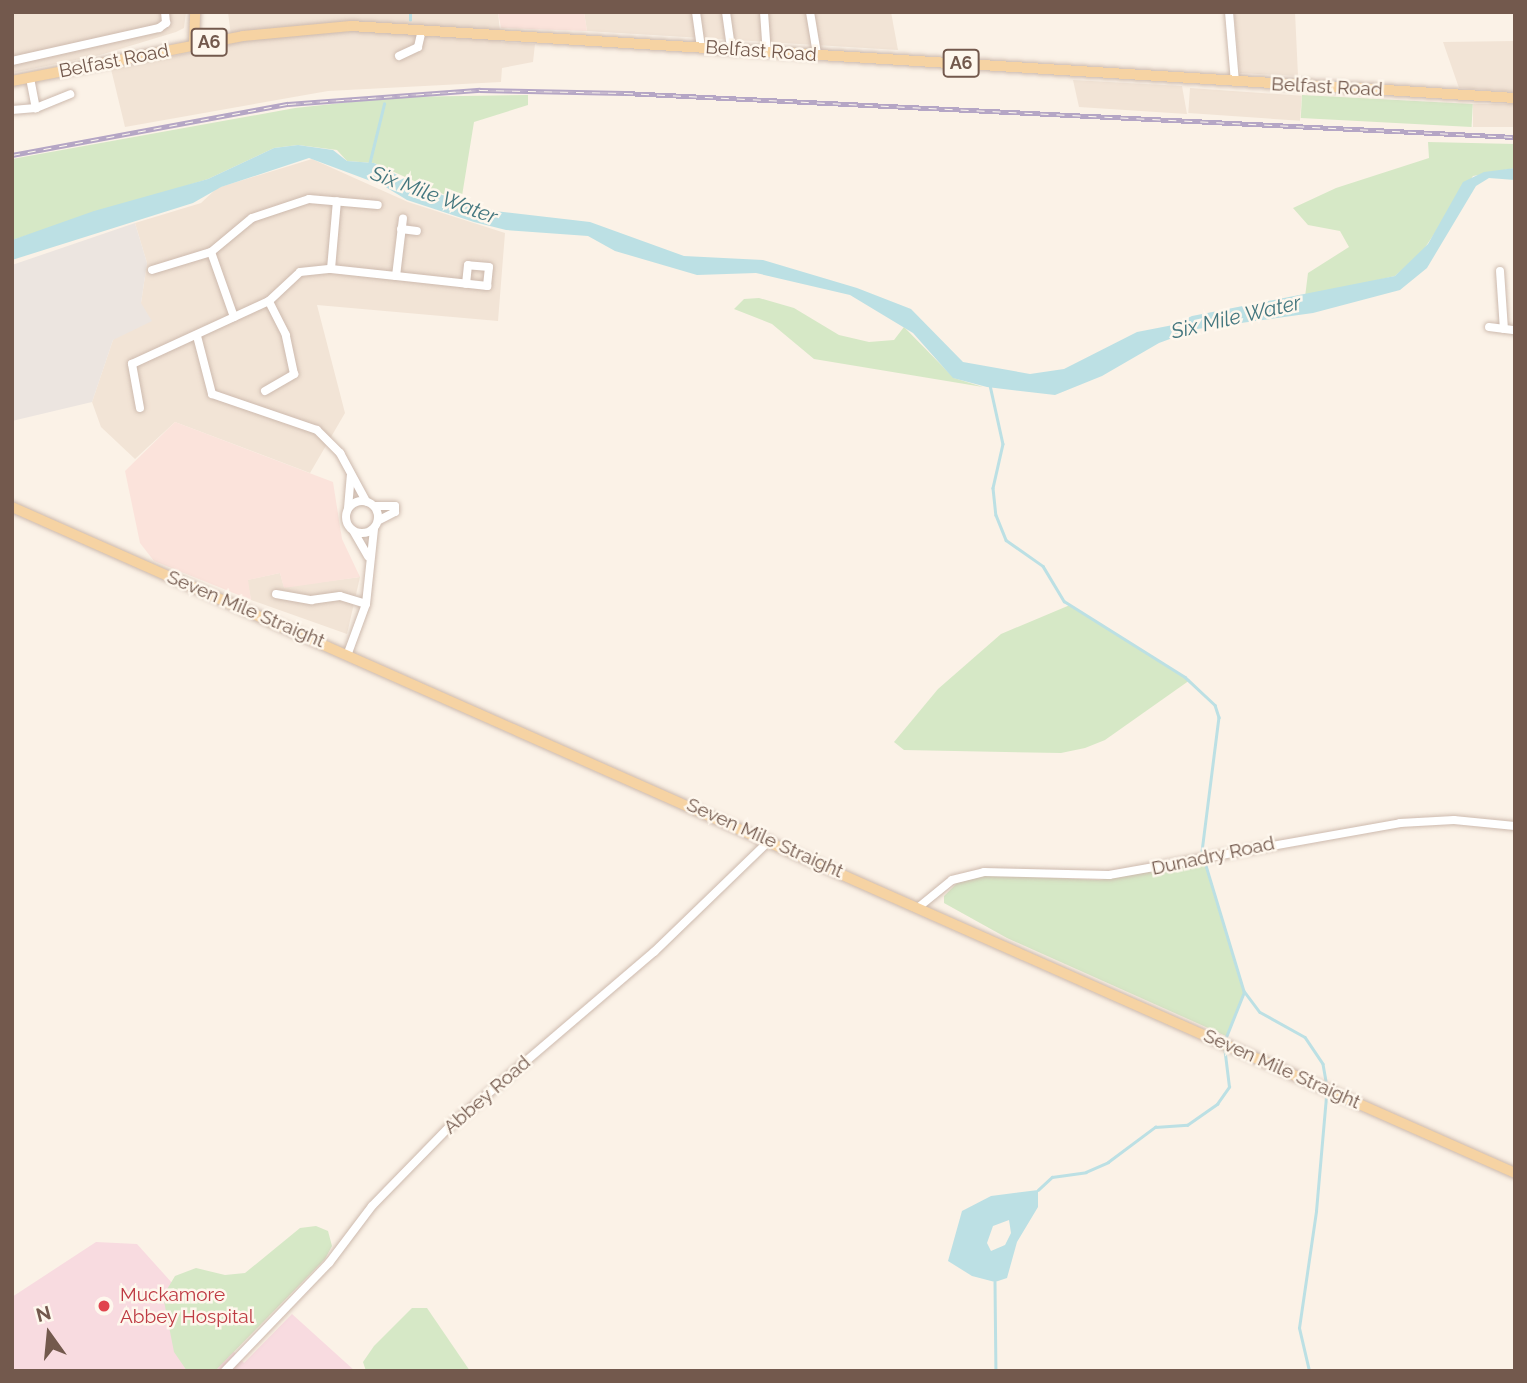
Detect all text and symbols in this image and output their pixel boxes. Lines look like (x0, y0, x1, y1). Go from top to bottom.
road number: A6 (190, 28, 228, 56)
street label: Belfast Road (705, 36, 817, 66)
street label: Belfast Road (57, 39, 171, 83)
road number: A6 (942, 48, 980, 78)
street label: Belfast Road (1271, 73, 1383, 101)
water label: Six Mile Water (367, 160, 501, 230)
water label: Six Mile Water (1168, 290, 1304, 344)
street label: Seven Mile Straight (164, 565, 328, 653)
street label: Seven Mile Straight (683, 793, 847, 883)
street label: Dunadry Road (1149, 832, 1277, 880)
street label: Seven Mile Straight (1200, 1024, 1364, 1114)
street label: Abbey Road (439, 1051, 535, 1139)
place label: Muckamore Abbey Hospital (120, 1284, 254, 1328)
marker: Muckamore Abbey Hospital (94, 1296, 114, 1316)
north arrow (14, 1299, 84, 1369)
text: N (34, 1301, 53, 1326)

